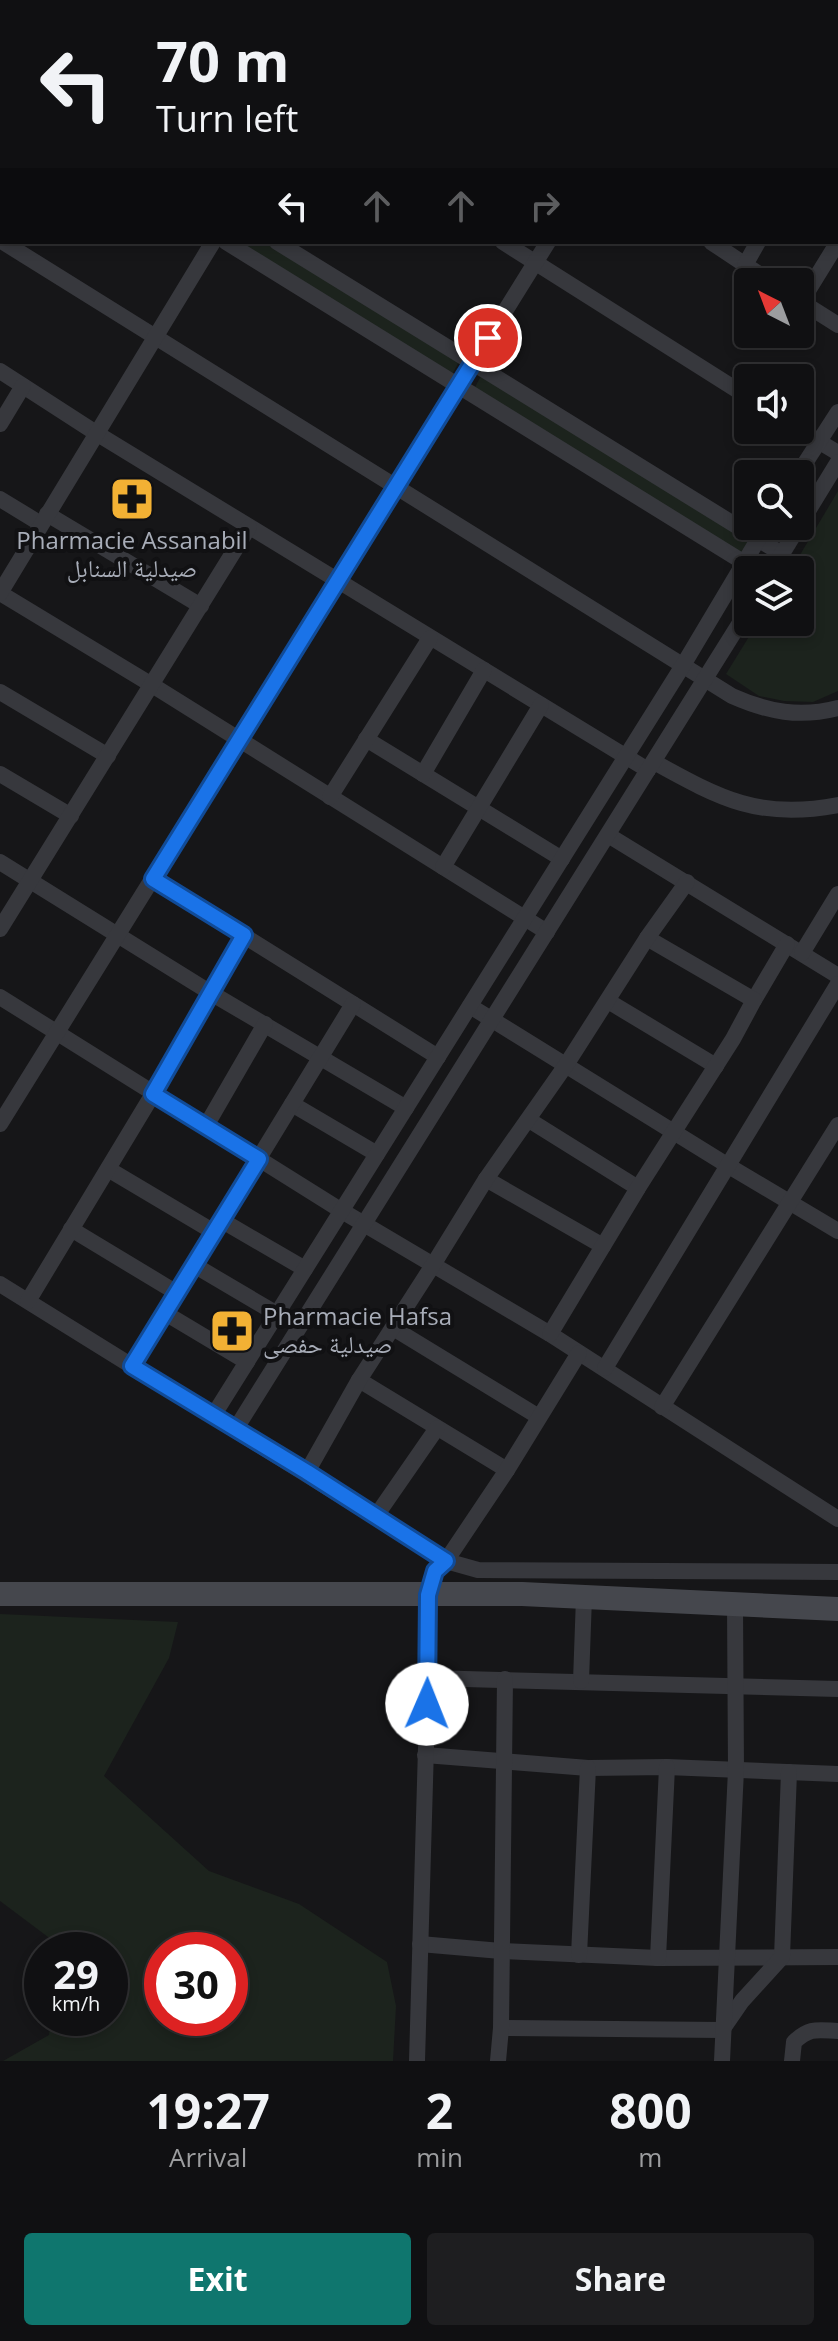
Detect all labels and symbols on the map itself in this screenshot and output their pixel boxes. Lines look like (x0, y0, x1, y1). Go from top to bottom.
north arrow (734, 268, 814, 348)
pin (454, 304, 522, 372)
pharmacy icon: Pharmacie Assanabil صيدلية السنابل (108, 475, 156, 523)
place label: Pharmacie Assanabil صيدلية السنابل (16, 523, 248, 584)
place label: Pharmacie Hafsa صيدلية حفصى (263, 1299, 452, 1360)
pharmacy icon: Pharmacie Hafsa صيدلية حفصى (208, 1307, 256, 1355)
position arrow (385, 1662, 469, 1746)
speed limit sign: 30 (144, 1932, 248, 2036)

